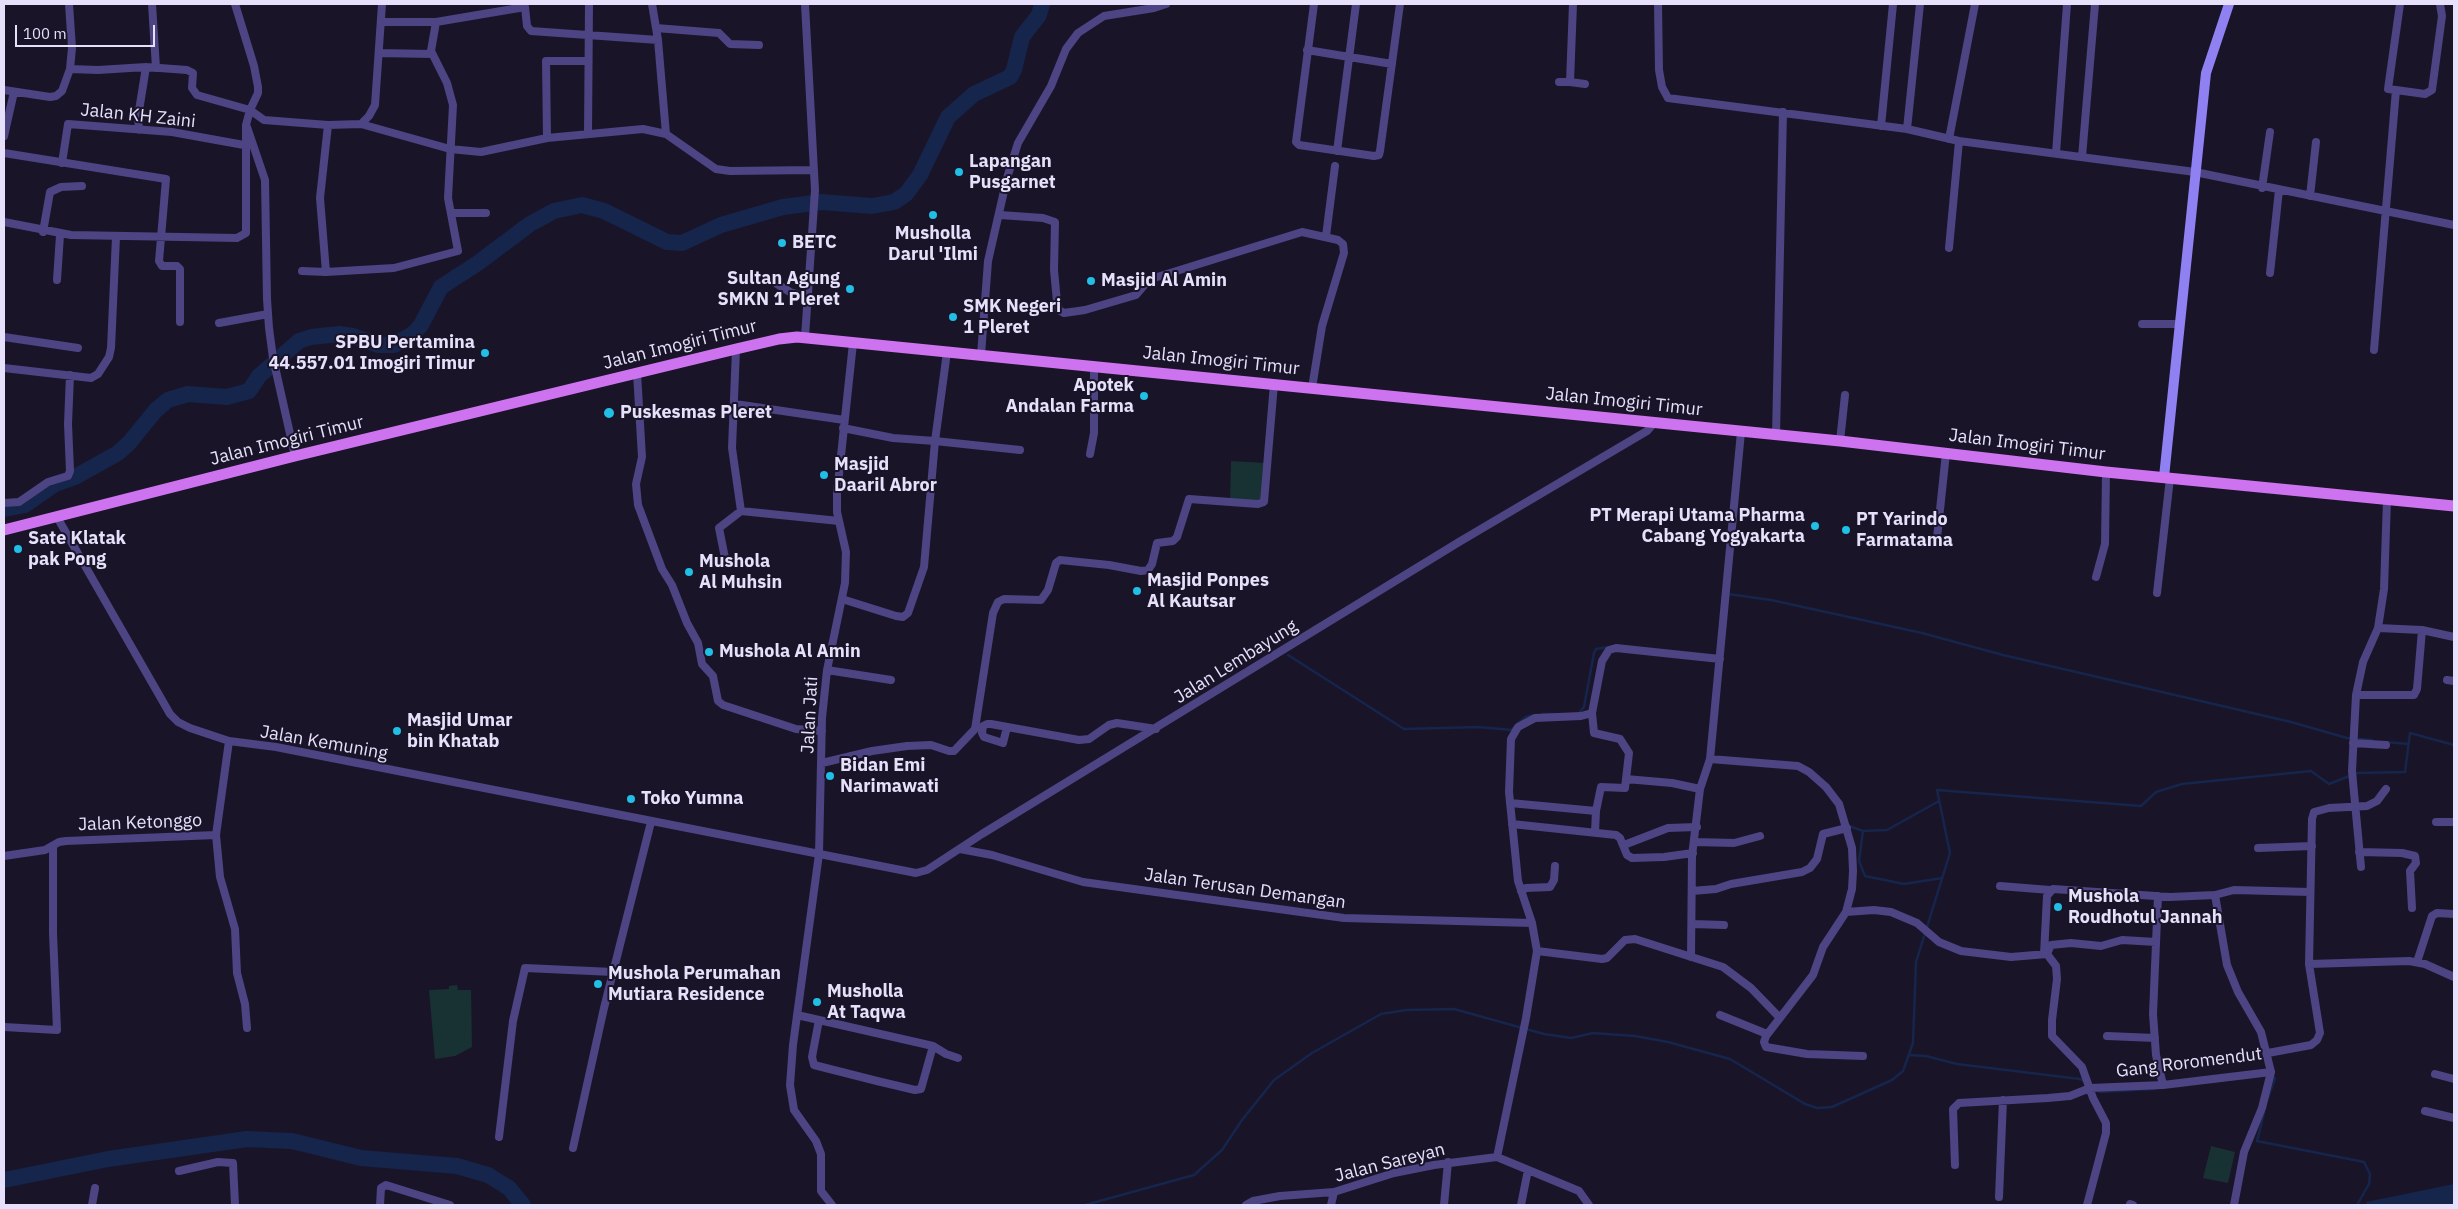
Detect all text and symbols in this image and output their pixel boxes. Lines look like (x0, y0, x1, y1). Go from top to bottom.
scale bar (18, 15, 158, 47)
text: 100 m (23, 24, 67, 43)
street label: Jalan KH Zaini (79, 99, 197, 133)
place label: Lapangan Pusgarnet (969, 151, 1056, 193)
marker: Lapangan Pusgarnet (953, 166, 965, 178)
marker: Musholla Darul 'Ilmi (927, 209, 939, 221)
place label: Musholla Darul 'Ilmi (888, 223, 978, 266)
place label: BETC (792, 232, 837, 254)
marker: BETC (776, 237, 788, 249)
place label: Sultan Agung SMKN 1 Pleret (718, 268, 840, 310)
place label: Masjid Al Amin (1101, 270, 1227, 292)
marker: Masjid Al Amin (1085, 275, 1097, 287)
marker: Sultan Agung SMKN 1 Pleret (844, 283, 856, 295)
place label: SMK Negeri 1 Pleret (963, 296, 1061, 338)
marker: SMK Negeri 1 Pleret (947, 311, 959, 323)
street label: Jalan Imogiri Timur (601, 315, 759, 375)
place label: SPBU Pertamina 44.557.01 Imogiri Timur (268, 332, 475, 374)
street label: Jalan Imogiri Timur (1142, 342, 1300, 380)
marker: SPBU Pertamina 44.557.01 Imogiri Timur (479, 347, 491, 359)
place label: Apotek Andalan Farma (1005, 375, 1134, 418)
street label: Jalan Imogiri Timur (1545, 383, 1703, 421)
marker: Apotek Andalan Farma (1138, 390, 1150, 402)
place label: Puskesmas Pleret (620, 402, 772, 424)
marker: Puskesmas Pleret (602, 406, 616, 420)
street label: Jalan Imogiri Timur (208, 411, 366, 471)
street label: Jalan Imogiri Timur (1948, 425, 2106, 465)
place label: Masjid Daaril Abror (834, 454, 937, 496)
marker: Masjid Daaril Abror (818, 469, 830, 481)
place label: PT Merapi Utama Pharma Cabang Yogyakarta (1589, 505, 1805, 548)
place label: PT Yarindo Farmatama (1856, 509, 1953, 552)
marker: PT Merapi Utama Pharma Cabang Yogyakarta (1809, 520, 1821, 532)
marker: PT Yarindo Farmatama (1840, 524, 1852, 536)
place label: Sate Klatak pak Pong (28, 528, 126, 570)
marker: Sate Klatak pak Pong (12, 543, 24, 555)
place label: Mushola Al Muhsin (699, 551, 782, 594)
marker: Mushola Al Muhsin (683, 566, 695, 578)
place label: Masjid Ponpes Al Kautsar (1147, 570, 1269, 612)
marker: Masjid Ponpes Al Kautsar (1131, 585, 1143, 597)
street label: Jalan Lembayung (1170, 615, 1302, 709)
place label: Mushola Al Amin (719, 641, 861, 663)
marker: Mushola Al Amin (703, 646, 715, 658)
street label: Jalan Jati (797, 676, 823, 754)
place label: Masjid Umar bin Khatab (407, 710, 513, 752)
street label: Jalan Kemuning (259, 721, 389, 765)
marker: Masjid Umar bin Khatab (391, 725, 403, 737)
place label: Bidan Emi Narimawati (840, 755, 939, 798)
marker: Bidan Emi Narimawati (824, 770, 836, 782)
place label: Toko Yumna (641, 788, 744, 810)
marker: Toko Yumna (625, 793, 637, 805)
street label: Jalan Ketonggo (78, 810, 202, 836)
street label: Jalan Terusan Demangan (1143, 864, 1347, 914)
place label: Mushola Roudhotul Jannah (2068, 886, 2223, 929)
marker: Mushola Roudhotul Jannah (2052, 901, 2064, 913)
place label: Mushola Perumahan Mutiara Residence (608, 963, 781, 1006)
marker: Mushola Perumahan Mutiara Residence (592, 978, 604, 990)
place label: Musholla At Taqwa (827, 981, 906, 1024)
marker: Musholla At Taqwa (811, 996, 823, 1008)
street label: Gang Roromendut (2115, 1043, 2263, 1083)
street label: Jalan Sareyan (1333, 1139, 1447, 1187)

